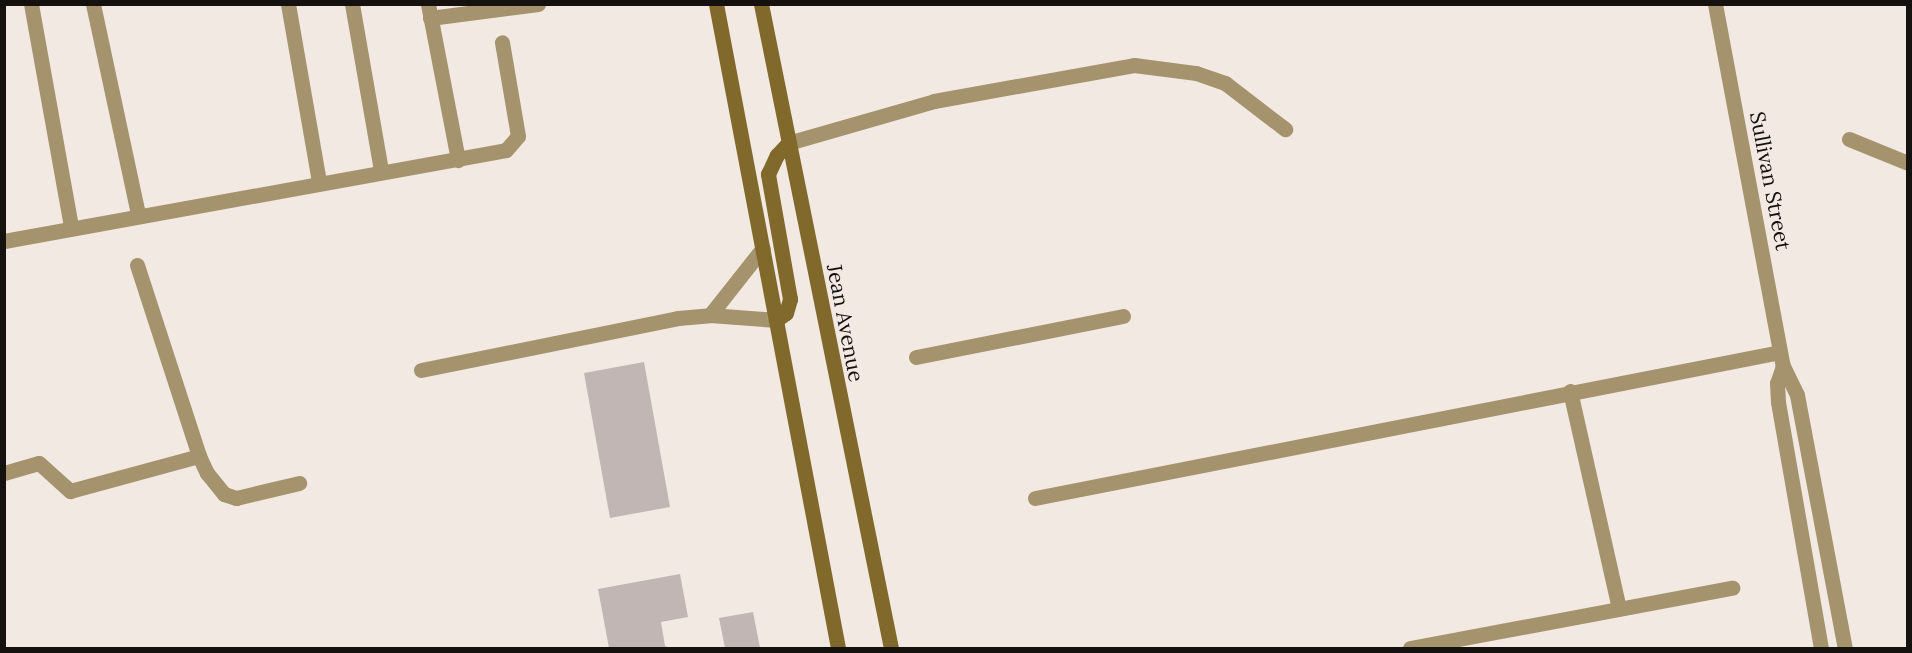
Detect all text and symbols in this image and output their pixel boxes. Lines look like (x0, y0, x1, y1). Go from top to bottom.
street label: Sullivan Street (1744, 110, 1796, 252)
street label: Jean Avenue (821, 262, 869, 384)

